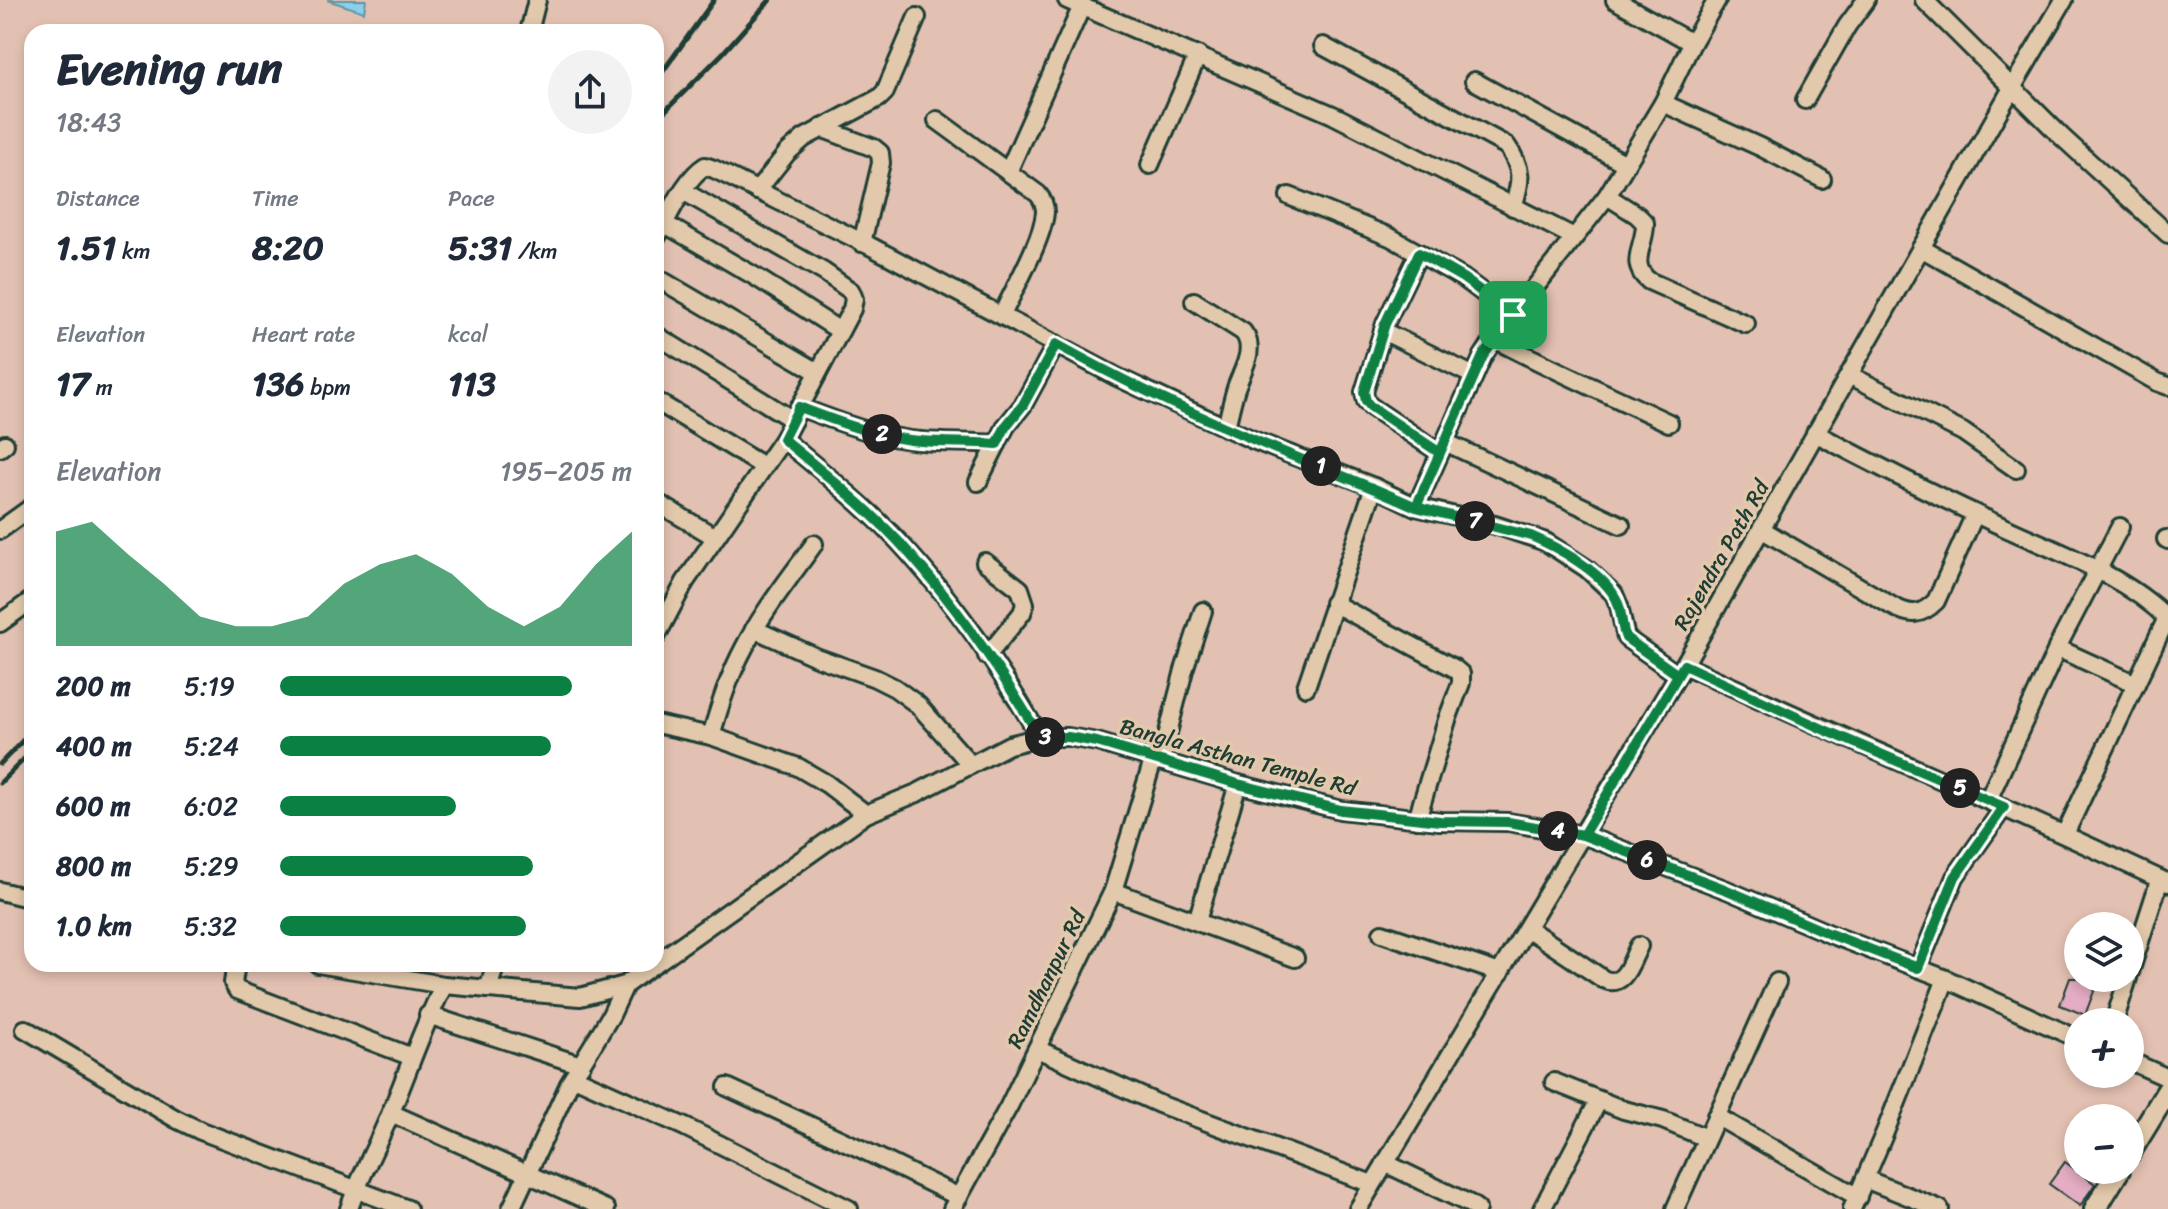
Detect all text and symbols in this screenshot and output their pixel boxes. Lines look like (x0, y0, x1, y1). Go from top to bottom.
text: Evening run (56, 30, 282, 108)
button: share (548, 50, 632, 134)
text: 18:43 (56, 99, 121, 145)
text: Distance (56, 179, 140, 218)
text: Time (252, 179, 299, 218)
text: Pace (448, 179, 495, 218)
text: 1.51 (56, 218, 116, 278)
text: 8:20 (252, 218, 324, 278)
text: 5:31 (448, 218, 512, 278)
text: km (116, 232, 151, 271)
text: /km (512, 232, 558, 271)
pin (1479, 281, 1547, 349)
icon: arrive (1491, 293, 1535, 337)
text: Elevation (56, 315, 145, 354)
text: Heart rate (252, 315, 355, 354)
text: kcal (448, 315, 488, 354)
text: 17 (56, 354, 90, 414)
text: 136 (252, 354, 305, 414)
text: 113 (448, 354, 496, 414)
text: m (90, 368, 113, 407)
text: bpm (305, 368, 351, 407)
pin: 2 (862, 414, 902, 454)
text: 2 (876, 414, 888, 453)
pin: 1 (1301, 446, 1341, 486)
text: 1 (1316, 446, 1326, 485)
text: Elevation (56, 448, 161, 494)
text: 195–205 m (500, 448, 632, 494)
street label: Rajendra Path Rd (1662, 471, 1781, 638)
pin: 7 (1455, 501, 1495, 541)
text: 7 (1469, 501, 1481, 540)
text: 200 m (56, 663, 131, 709)
text: 5:19 (184, 663, 235, 709)
street label: Bangla Asthan Temple Rd (1115, 707, 1362, 808)
pin: 3 (1025, 717, 1065, 757)
text: 3 (1039, 717, 1051, 756)
text: 400 m (56, 723, 132, 769)
text: 5:24 (184, 723, 239, 769)
pin: 5 (1940, 768, 1980, 808)
text: 5 (1953, 768, 1967, 807)
text: 600 m (56, 783, 130, 829)
text: 6:02 (184, 783, 238, 829)
pin: 4 (1538, 811, 1578, 851)
text: 4 (1551, 811, 1565, 850)
pin: 6 (1627, 840, 1667, 880)
text: 6 (1641, 840, 1653, 879)
text: 800 m (56, 843, 131, 889)
text: 5:29 (184, 843, 239, 889)
street label: Ramdhanpur Rd (996, 902, 1097, 1055)
text: 1.0 km (56, 903, 132, 949)
text: 5:32 (184, 903, 237, 949)
map controls (2064, 912, 2144, 1184)
button: layers (2064, 912, 2144, 992)
button: + (2064, 1008, 2144, 1088)
button: − (2064, 1104, 2144, 1184)

